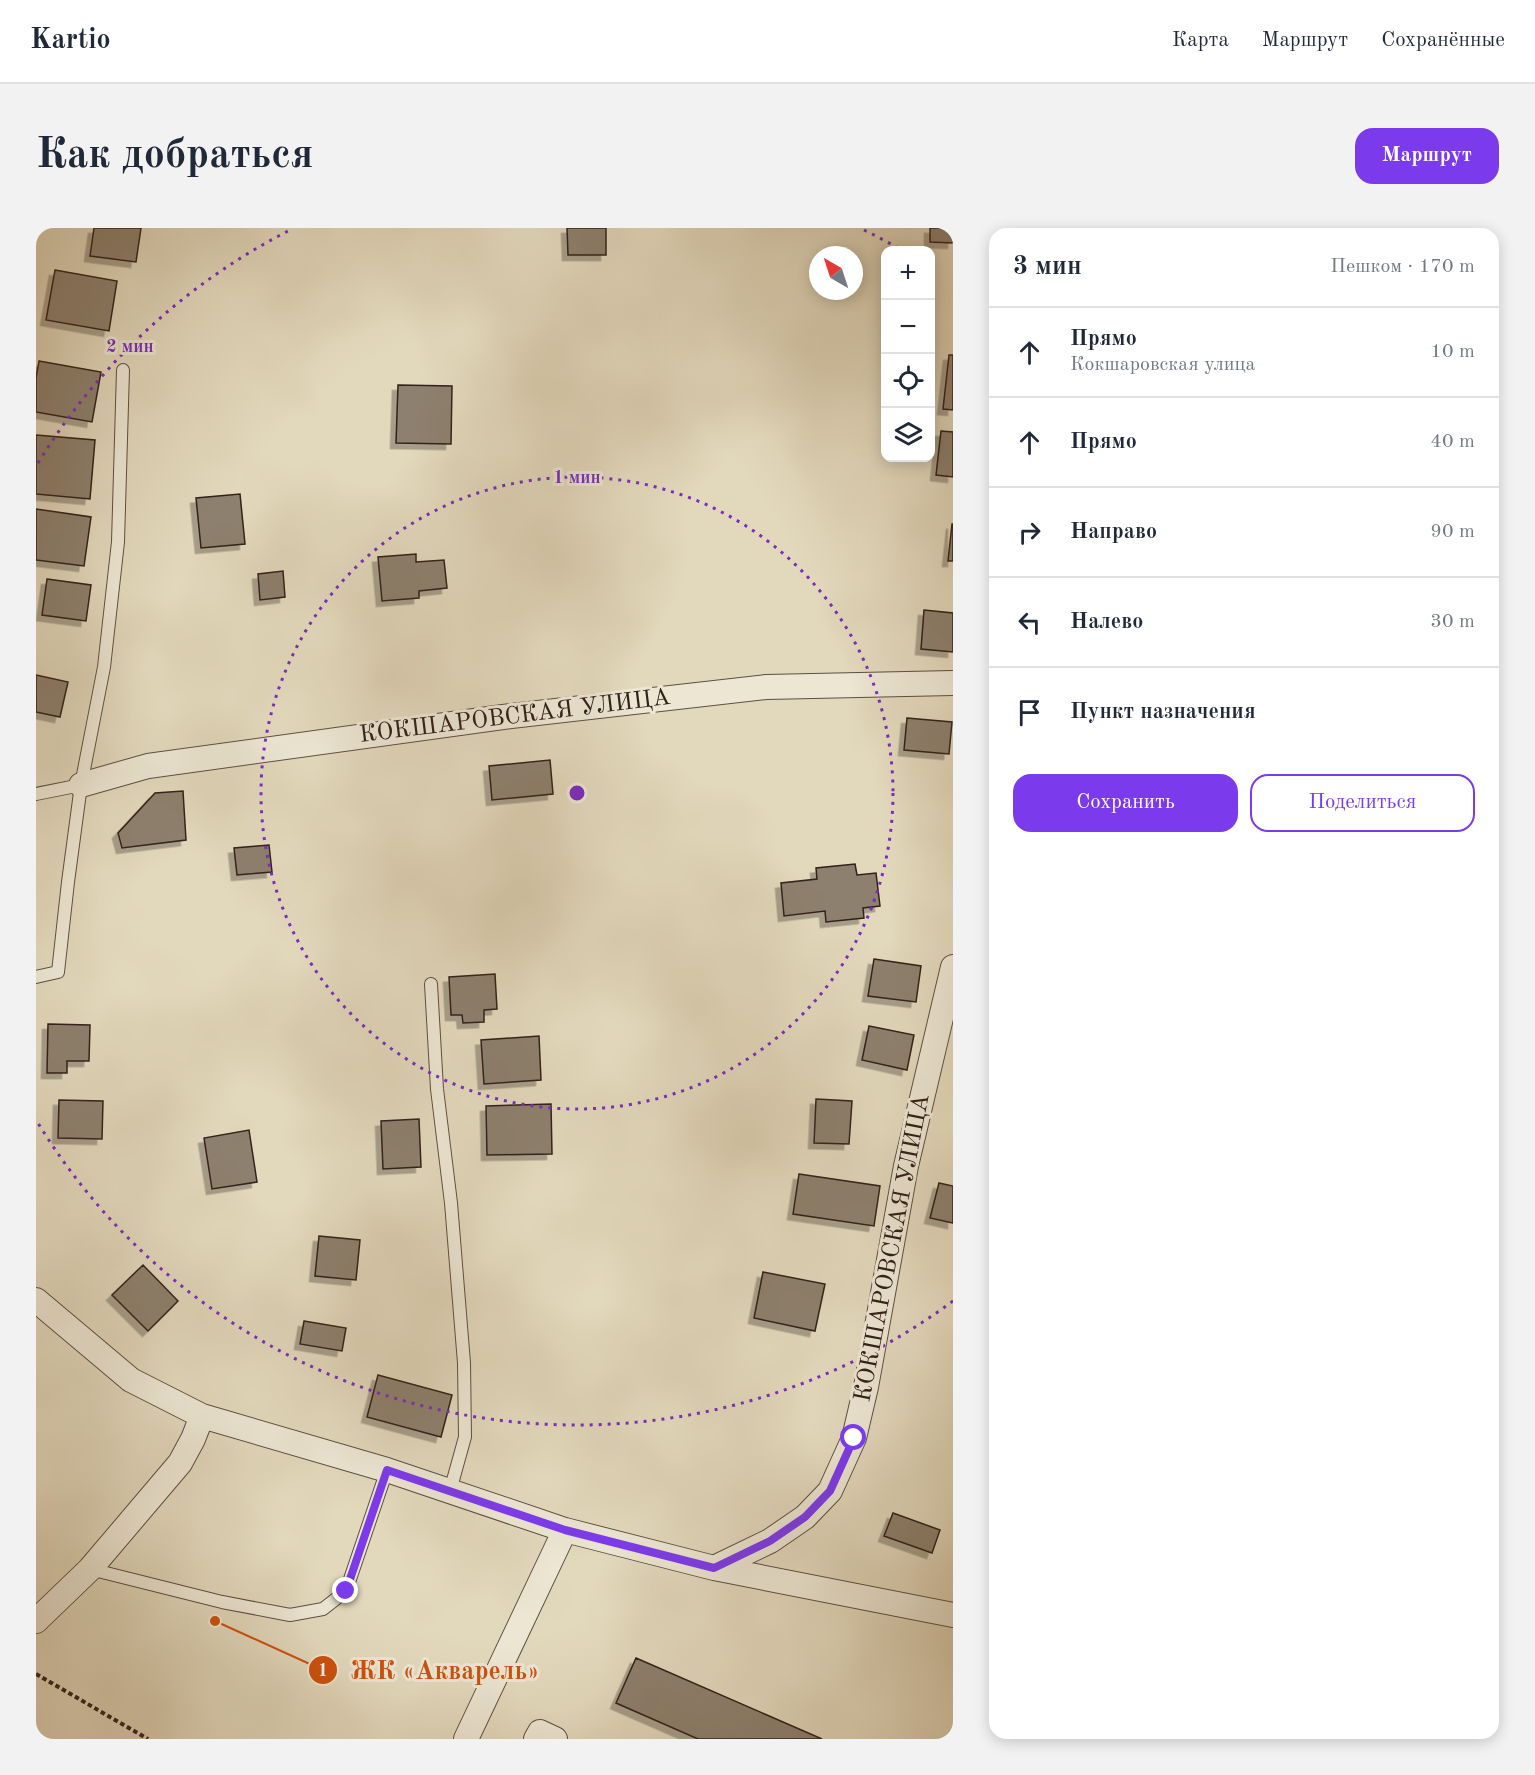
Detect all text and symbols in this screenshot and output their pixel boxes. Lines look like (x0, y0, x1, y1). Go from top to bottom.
text: Kartio (30, 27, 111, 55)
text: Карта (1172, 30, 1229, 51)
text: Маршрут (1262, 30, 1348, 51)
text: Сохранённые (1381, 30, 1505, 51)
button: Маршрут (1355, 128, 1499, 184)
text: Как добраться (36, 135, 313, 177)
north arrow (809, 246, 863, 300)
map controls (881, 246, 935, 462)
button: + (881, 246, 935, 300)
text: 3 мин (1013, 254, 1082, 280)
text: Пешком · 170 m (1330, 257, 1475, 277)
button: − (881, 300, 935, 354)
text: Прямо (1070, 328, 1137, 350)
icon: ahead (1013, 336, 1046, 369)
text: 2 мин (106, 338, 154, 356)
text: 10 m (1430, 342, 1475, 362)
button: locate (881, 354, 935, 408)
text: Кокшаровская улица (1070, 355, 1255, 375)
button: layers (881, 408, 935, 462)
icon: ahead (1013, 426, 1046, 459)
text: Прямо (1070, 431, 1137, 453)
text: 40 m (1430, 432, 1475, 452)
text: 1 мин (553, 469, 601, 487)
icon: right (1013, 516, 1046, 549)
text: Направо (1070, 521, 1157, 543)
text: 90 m (1430, 522, 1475, 542)
icon: left (1013, 606, 1046, 639)
text: Налево (1070, 611, 1143, 633)
text: 30 m (1430, 612, 1475, 632)
street label: КОКШАРОВСКАЯ УЛИЦА (358, 686, 672, 748)
icon: arrive (1013, 696, 1046, 729)
text: Пункт назначения (1070, 701, 1256, 723)
button: Сохранить (1013, 774, 1238, 832)
button: Поделиться (1250, 774, 1475, 832)
centre of rings (567, 783, 587, 803)
street label: КОКШАРОВСКАЯ УЛИЦА (851, 1092, 935, 1404)
route start (840, 1424, 866, 1450)
route end (332, 1577, 358, 1603)
callout: ЖК «Акварель» (308, 1648, 552, 1692)
text: ЖК «Акварель» (350, 1659, 540, 1685)
text: 1 (318, 1662, 328, 1680)

